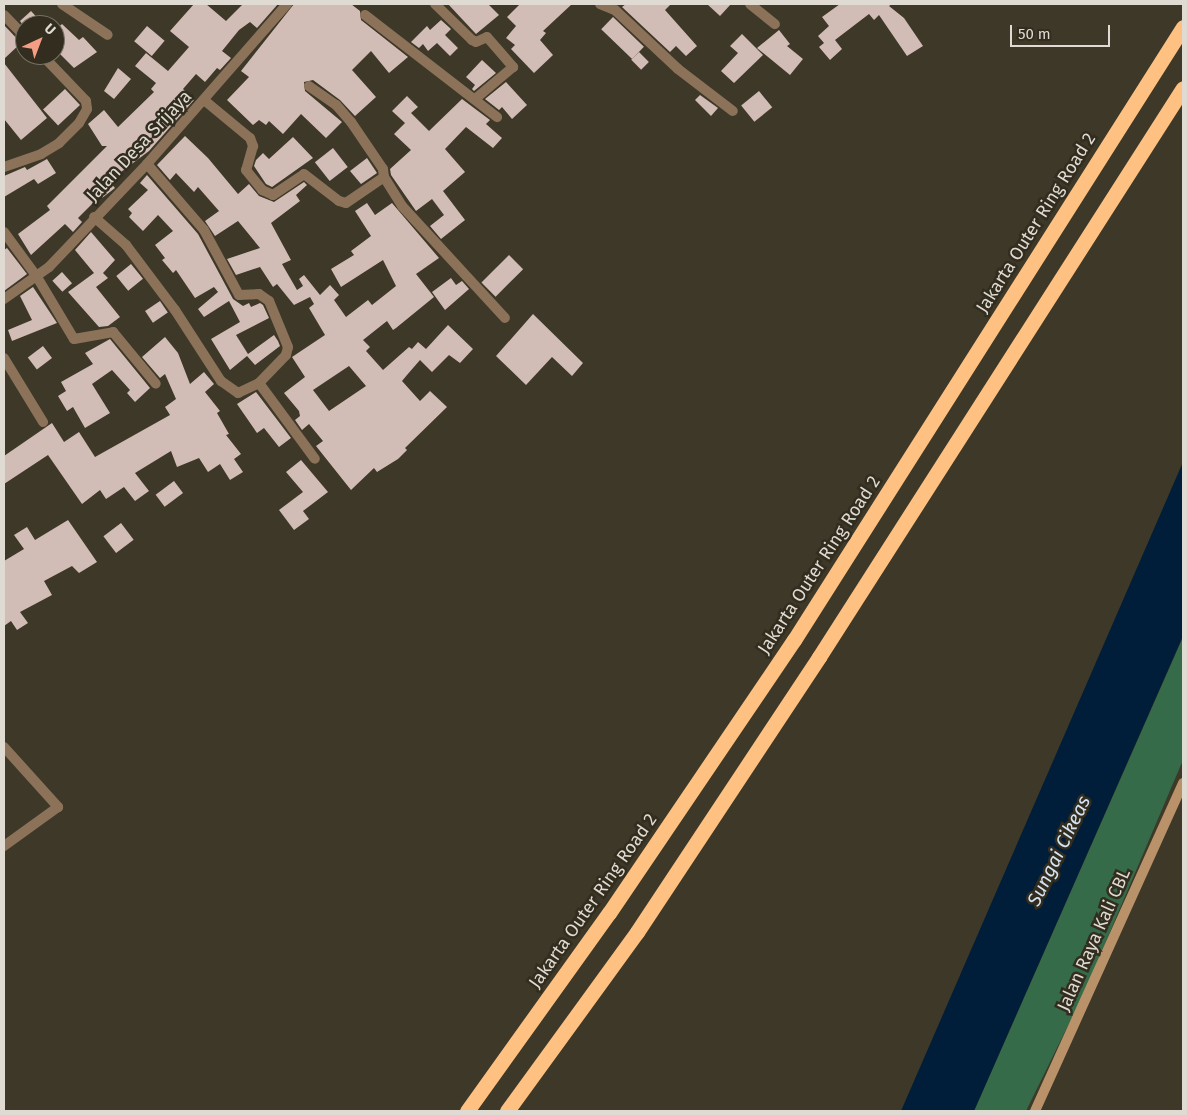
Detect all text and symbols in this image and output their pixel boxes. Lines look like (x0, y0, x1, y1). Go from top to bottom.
north arrow (15, 15, 65, 65)
scale bar (1012, 15, 1112, 47)
text: U (41, 20, 59, 39)
text: 50 m (1018, 25, 1051, 43)
street label: Jalan Desa Srijaya (82, 86, 196, 206)
street label: Jakarta Outer Ring Road 2 (972, 129, 1100, 317)
street label: Jakarta Outer Ring Road 2 (753, 472, 885, 658)
water label: Sungai Cikeas (1023, 792, 1095, 910)
street label: Jakarta Outer Ring Road 2 (524, 809, 662, 993)
street label: Jalan Raya Kali CBL (1053, 865, 1135, 1015)

